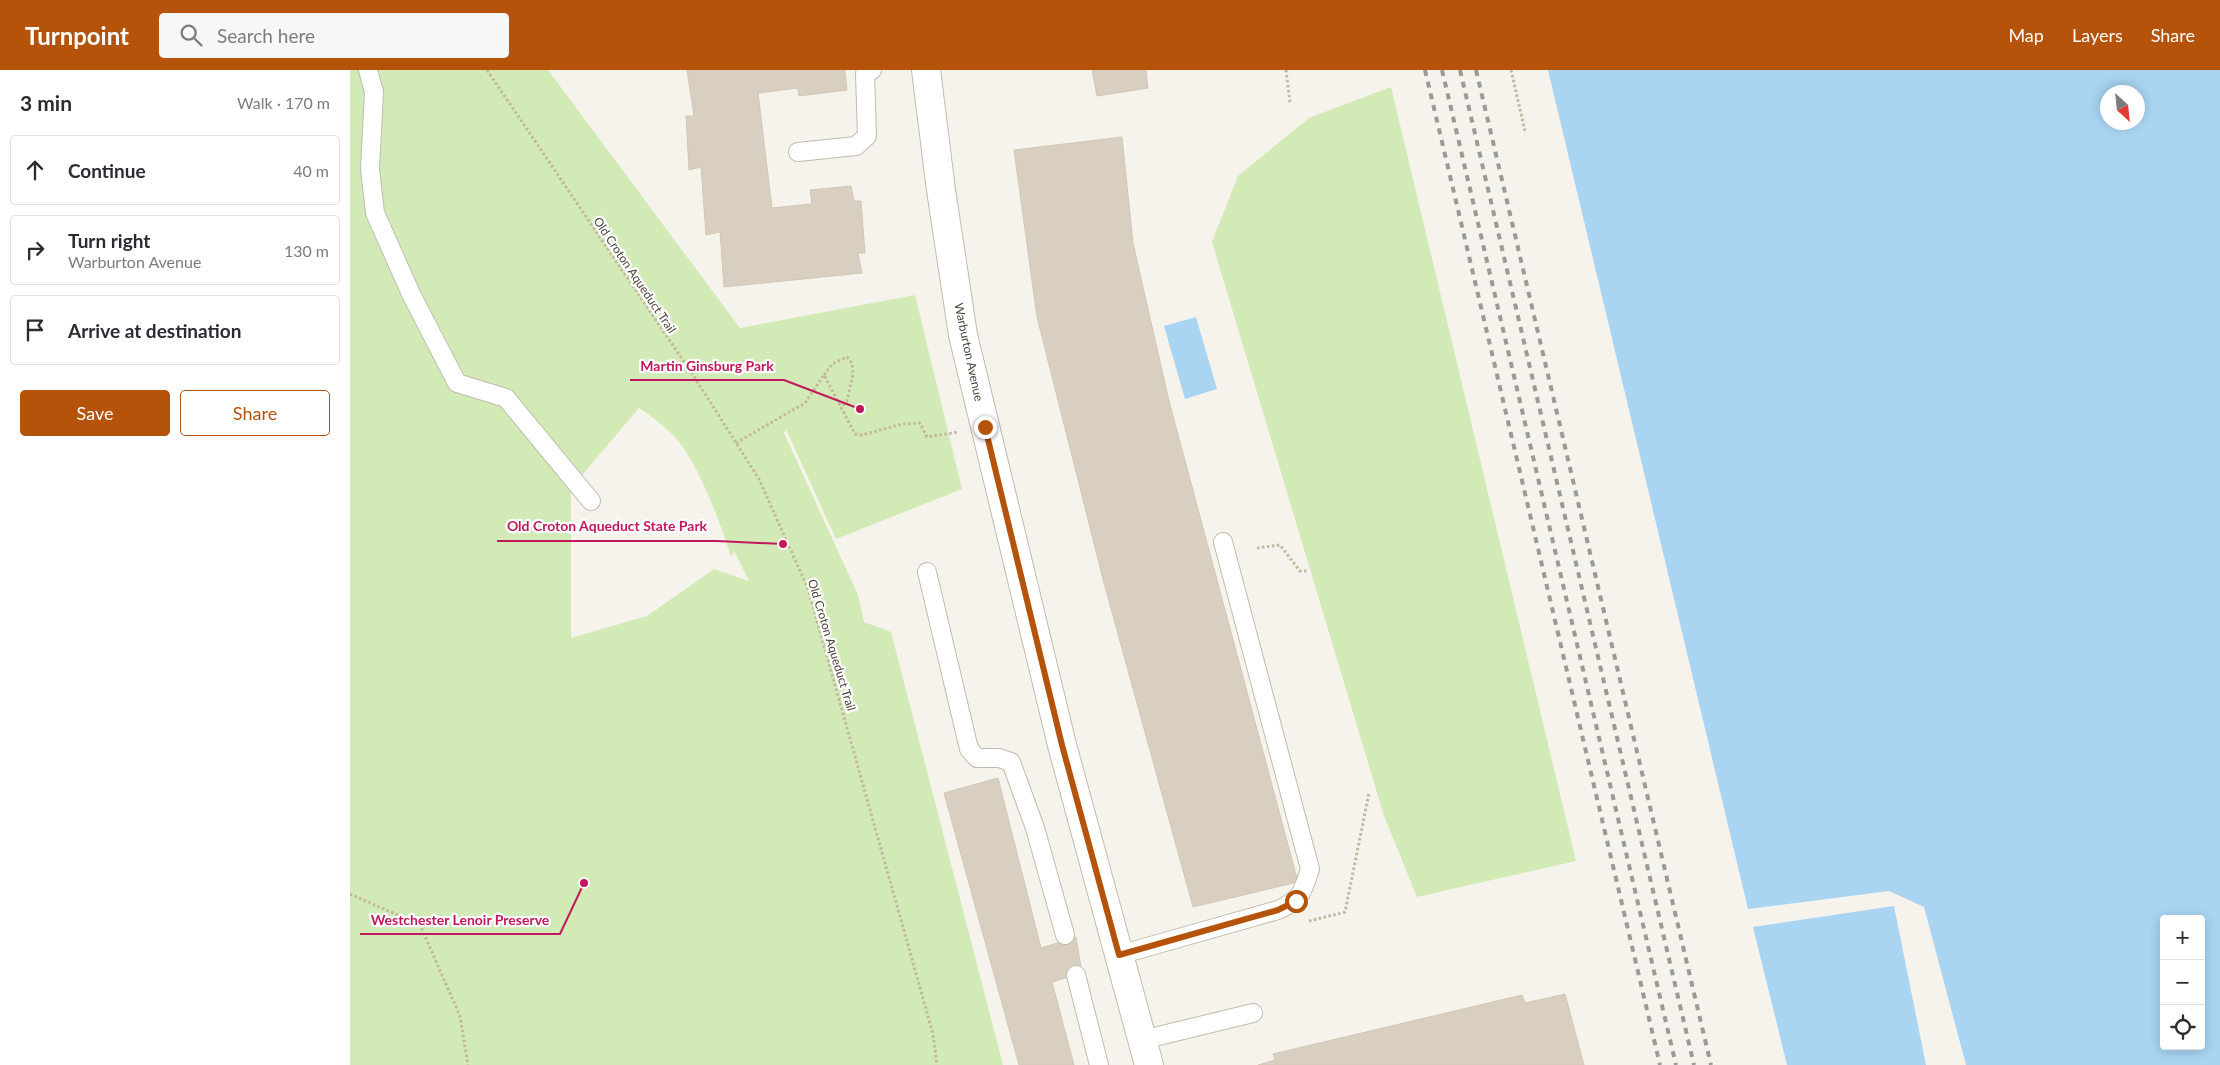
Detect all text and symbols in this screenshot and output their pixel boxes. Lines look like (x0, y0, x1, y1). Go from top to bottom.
search box (159, 13, 509, 58)
text: Turnpoint (25, 21, 129, 50)
icon: search (177, 21, 205, 49)
text: Search here (217, 24, 315, 47)
text: Map (2008, 24, 2044, 46)
text: Layers (2072, 24, 2123, 46)
text: Share (2151, 24, 2195, 46)
north arrow (2100, 85, 2145, 130)
text: 3 min (20, 90, 72, 115)
text: Walk · 170 m (237, 93, 330, 112)
icon: ahead (21, 156, 49, 184)
text: Continue (68, 159, 146, 182)
text: 40 m (293, 161, 329, 180)
street label: Old Croton Aqueduct Trail (590, 214, 680, 336)
text: Turn right (68, 229, 150, 252)
icon: right (21, 236, 49, 264)
text: 130 m (284, 241, 329, 260)
text: Warburton Avenue (68, 252, 201, 271)
street label: Warburton Avenue (951, 302, 987, 402)
icon: arrive (21, 316, 49, 344)
text: Arrive at destination (68, 319, 241, 342)
callout: Martin Ginsburg Park (630, 351, 784, 380)
text: Martin Ginsburg Park (640, 357, 774, 374)
button: Save (20, 390, 170, 436)
button: Share (180, 390, 330, 436)
route end (974, 416, 997, 439)
callout: Old Croton Aqueduct State Park (497, 512, 717, 541)
text: Old Croton Aqueduct State Park (507, 517, 708, 534)
street label: Old Croton Aqueduct Trail (805, 577, 859, 713)
route start (1285, 890, 1308, 913)
callout: Westchester Lenoir Preserve (360, 905, 560, 934)
text: Westchester Lenoir Preserve (371, 911, 550, 928)
map controls (2160, 915, 2205, 1050)
button: + (2160, 915, 2205, 960)
button: − (2160, 960, 2205, 1005)
button: locate (2160, 1005, 2205, 1050)

